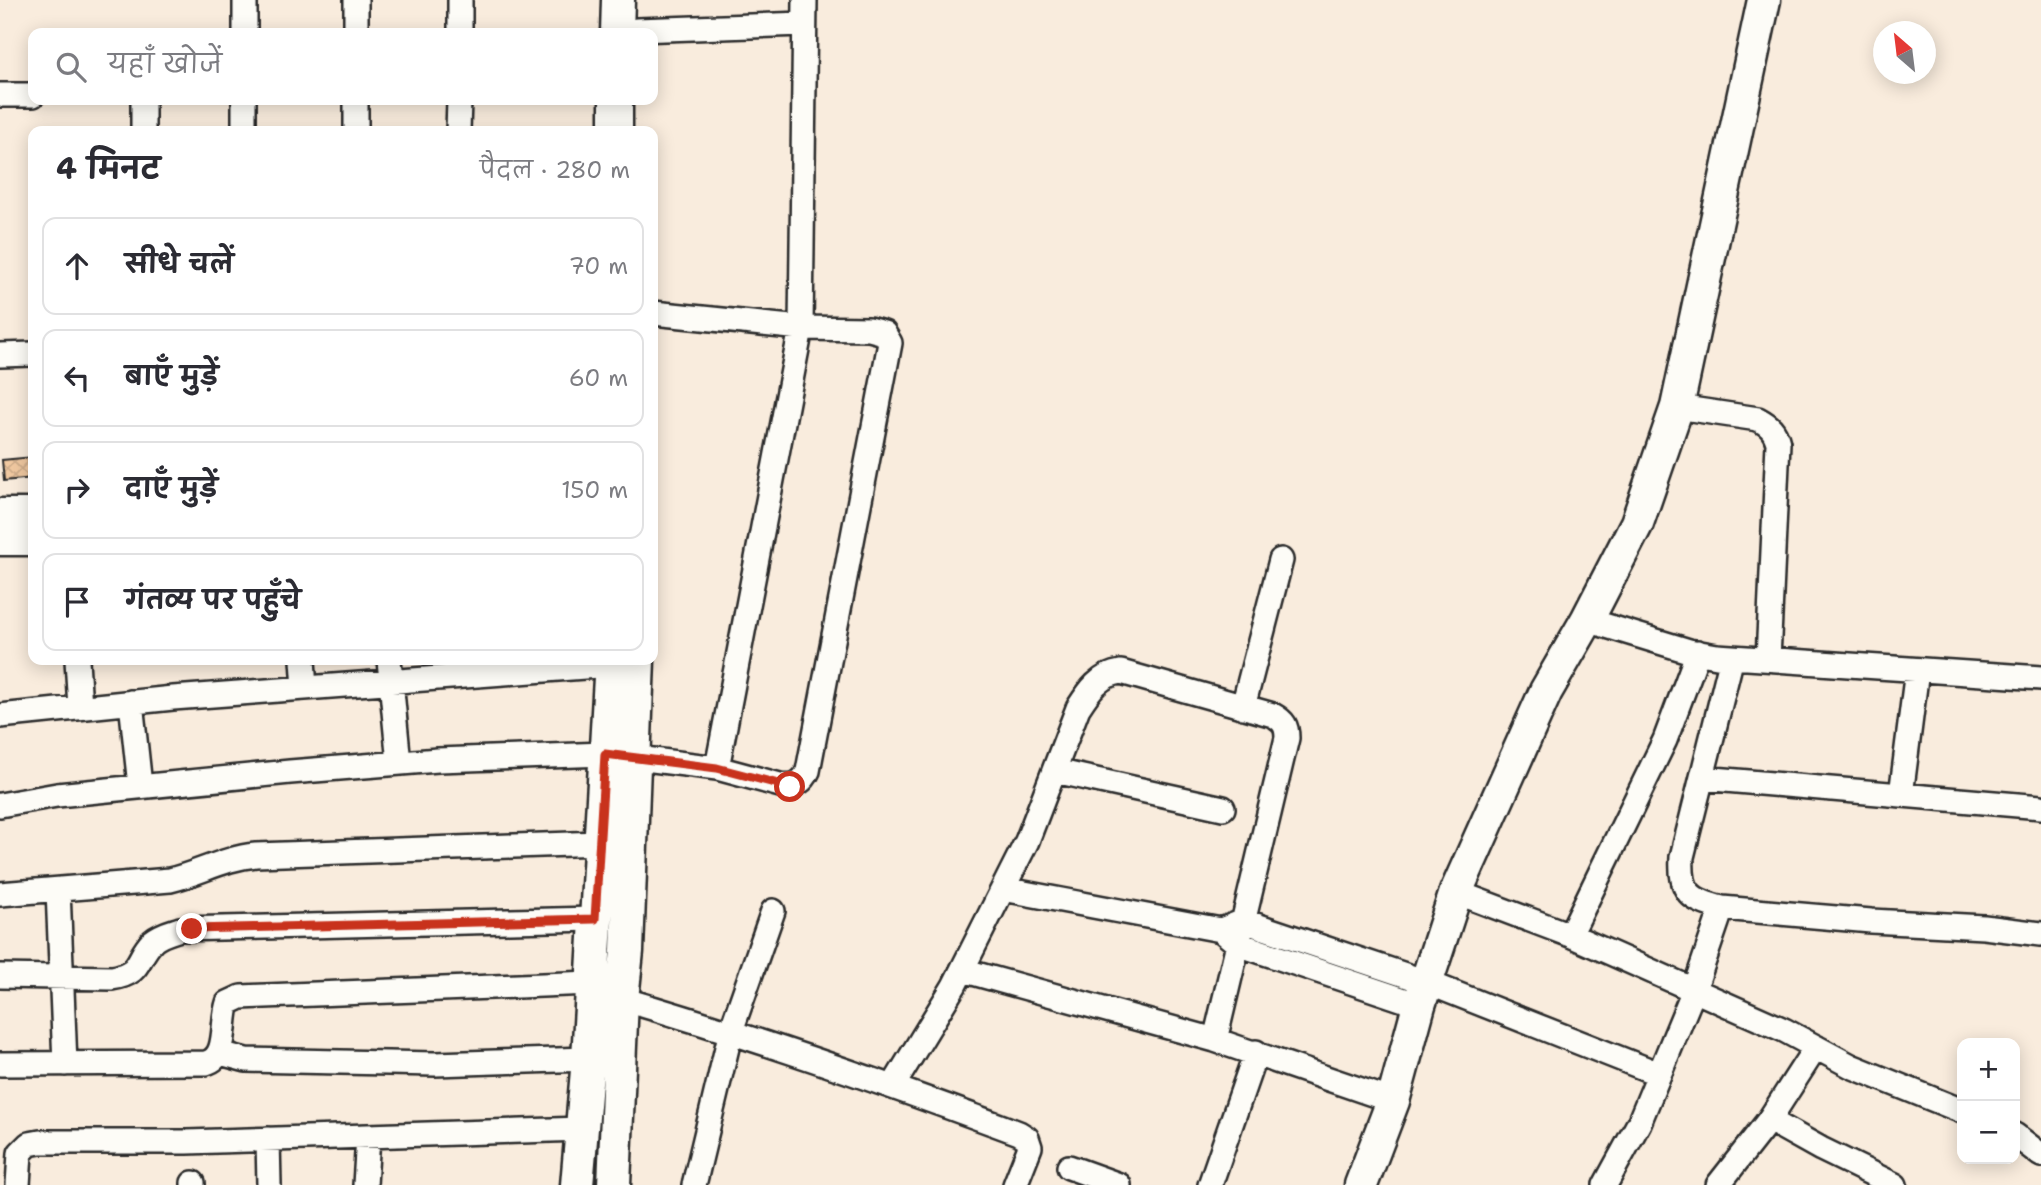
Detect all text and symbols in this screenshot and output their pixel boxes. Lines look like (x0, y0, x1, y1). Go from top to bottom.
north arrow (1873, 21, 1936, 84)
search box (28, 28, 658, 105)
text: यहाँ खोजें (108, 46, 222, 81)
icon: search (52, 48, 90, 86)
text: 4 मिनट (56, 148, 160, 189)
text: पैदल · 280 m (480, 155, 630, 185)
text: सीधे चलें (125, 246, 234, 281)
icon: ahead (58, 247, 96, 285)
text: 70 m (569, 251, 628, 281)
text: बाएँ मुड़ें (125, 358, 219, 393)
icon: left (58, 359, 96, 397)
text: 60 m (569, 363, 628, 393)
text: दाएँ मुड़ें (125, 470, 218, 505)
icon: right (58, 471, 96, 509)
text: 150 m (561, 475, 628, 505)
text: गंतव्य पर पहुँचे (125, 582, 301, 617)
icon: arrive (58, 583, 96, 621)
route start (774, 771, 805, 802)
route end (176, 913, 207, 944)
map controls (1957, 1038, 2020, 1164)
button: + (1957, 1038, 2020, 1101)
button: − (1957, 1101, 2020, 1164)

